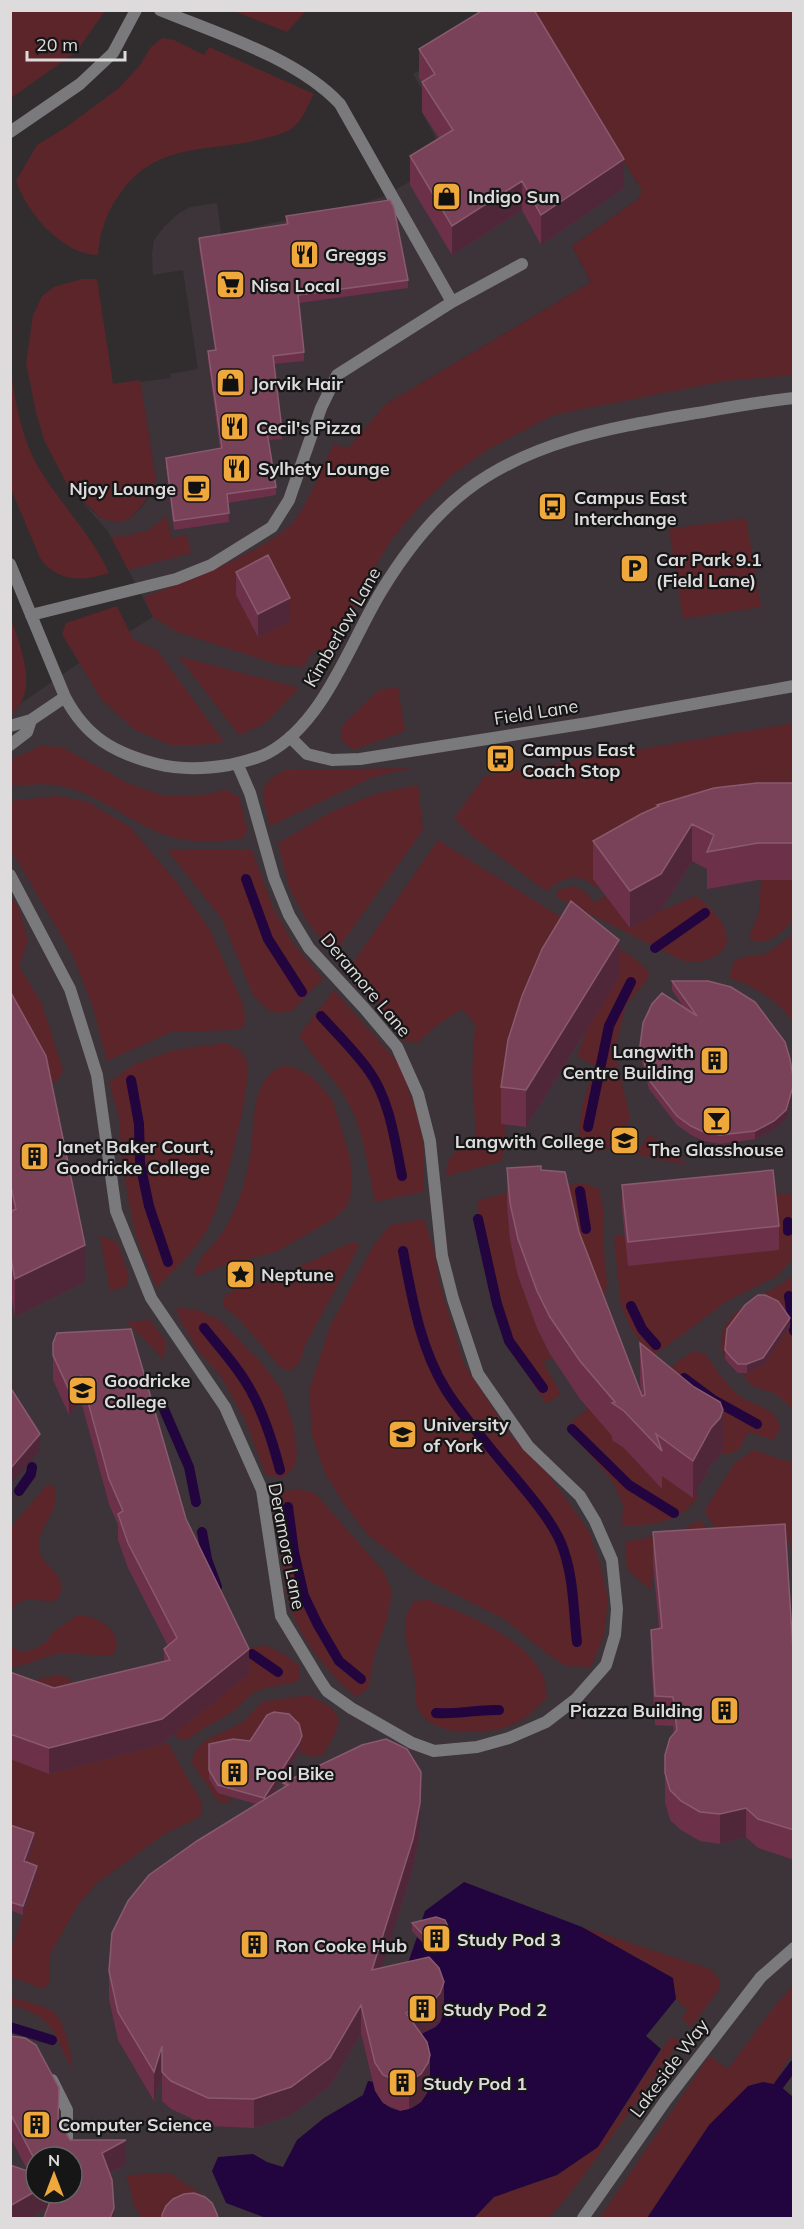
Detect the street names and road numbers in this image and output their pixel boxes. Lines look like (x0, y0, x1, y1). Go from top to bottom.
street label: Kimberlow Lane (298, 563, 386, 691)
street label: Field Lane (492, 694, 580, 730)
street label: Deramore Lane (316, 928, 416, 1042)
street label: Deramore Lane (263, 1481, 311, 1611)
street label: Lakeside Way (625, 2014, 714, 2122)

